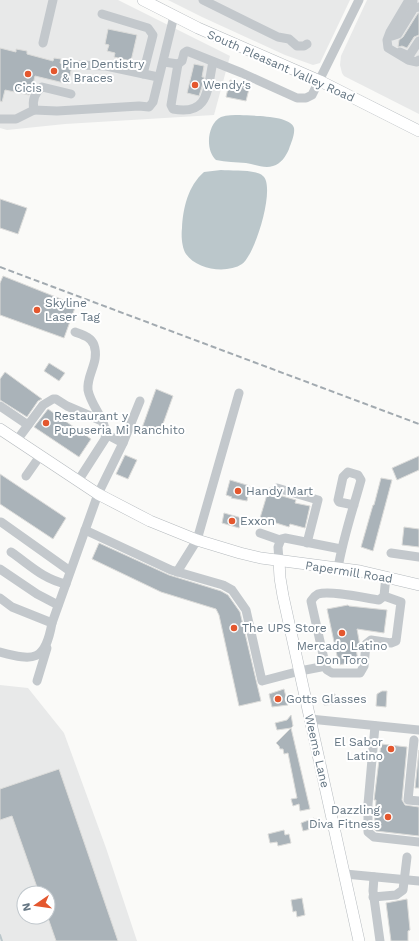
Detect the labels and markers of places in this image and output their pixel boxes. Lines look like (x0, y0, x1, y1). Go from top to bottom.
place label: Pine Dentistry & Braces (62, 57, 145, 85)
marker: Pine Dentistry & Braces (49, 66, 59, 76)
marker: Cicis (23, 69, 33, 79)
place label: Wendy's (203, 78, 251, 92)
marker: Wendy's (190, 80, 200, 90)
place label: Cicis (14, 81, 42, 95)
place label: Skyline Laser Tag (45, 296, 100, 324)
marker: Skyline Laser Tag (32, 305, 42, 315)
place label: Restaurant y Pupuseria Mi Ranchito (54, 409, 185, 437)
marker: Restaurant y Pupuseria Mi Ranchito (41, 418, 51, 428)
place label: Handy Mart (246, 484, 313, 498)
marker: Handy Mart (233, 486, 243, 496)
place label: Exxon (240, 514, 275, 528)
marker: Exxon (227, 516, 237, 526)
place label: The UPS Store (242, 621, 327, 635)
marker: The UPS Store (229, 623, 239, 633)
marker: Mercado Latino Don Toro (337, 628, 347, 638)
place label: Mercado Latino Don Toro (297, 639, 387, 667)
place label: Gotts Glasses (286, 692, 367, 706)
marker: Gotts Glasses (273, 694, 283, 704)
place label: El Sabor Latino (334, 735, 383, 763)
marker: El Sabor Latino (386, 744, 396, 754)
place label: Dazzling Diva Fitness (309, 803, 381, 831)
marker: Dazzling Diva Fitness (383, 812, 393, 822)

